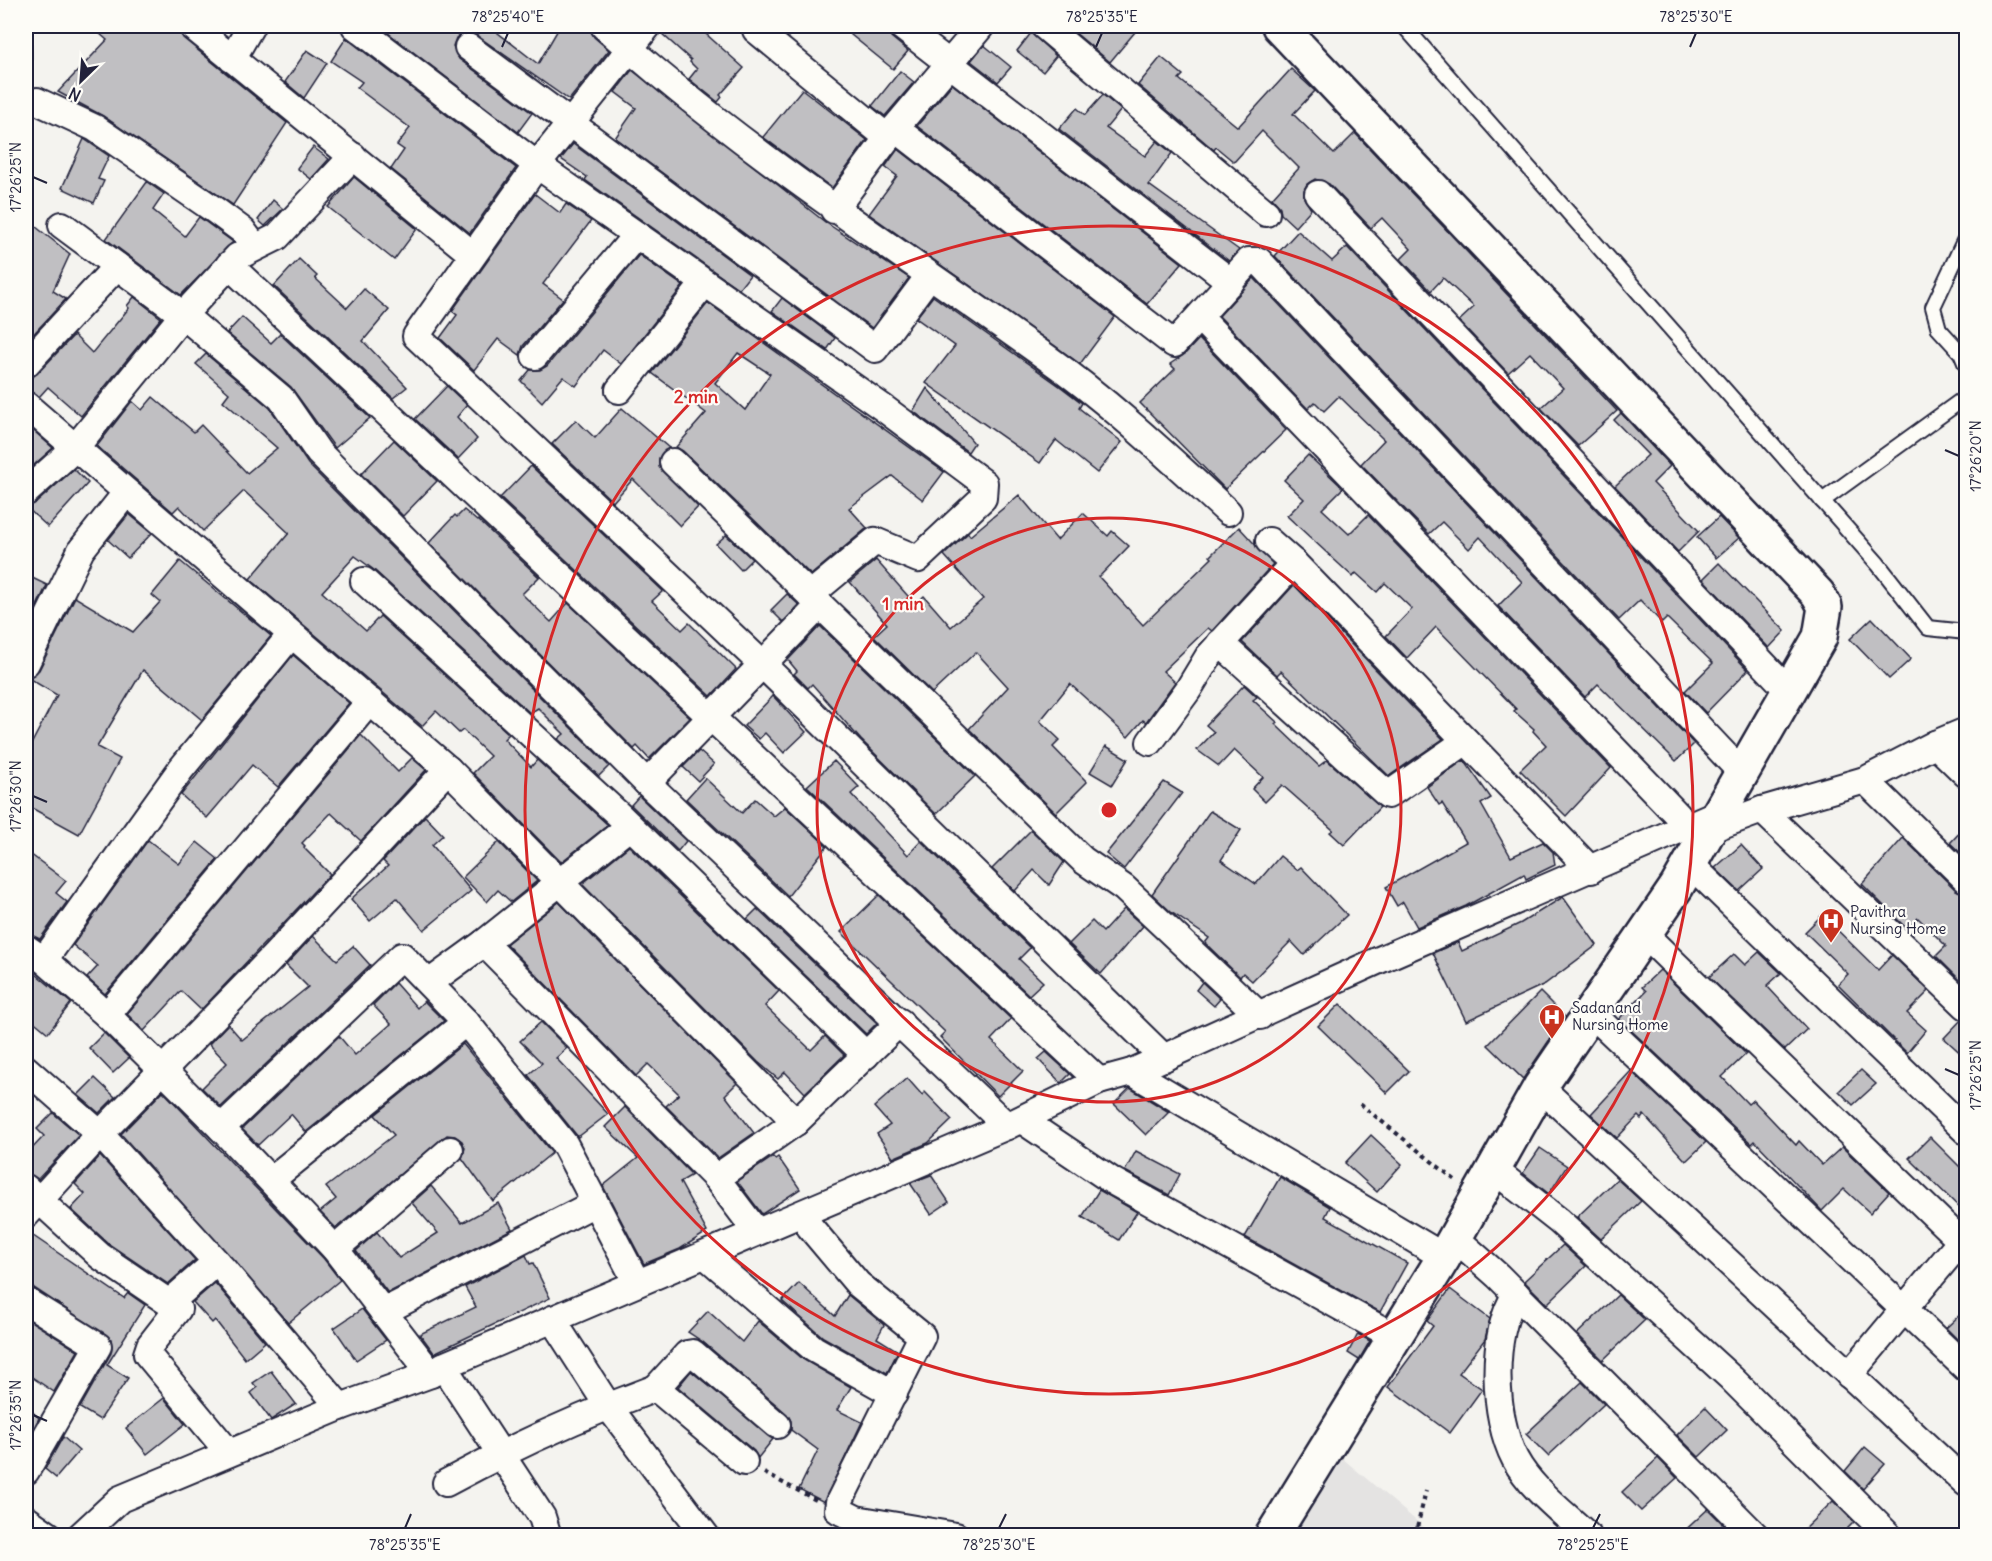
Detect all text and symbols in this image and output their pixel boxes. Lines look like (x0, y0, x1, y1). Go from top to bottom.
text: 78°25'40"E (472, 7, 545, 26)
text: 78°25'35"E (1066, 7, 1138, 26)
text: 78°25'30"E (1659, 7, 1733, 26)
north arrow (51, 51, 111, 111)
text: N (65, 83, 84, 106)
text: 17°26'25"N (6, 142, 25, 212)
text: 2 min (674, 385, 719, 408)
text: 17°26'20"N (1966, 420, 1985, 492)
text: 1 min (882, 592, 924, 615)
text: 17°26'30"N (6, 760, 25, 832)
centre of rings (1099, 800, 1119, 820)
place label: Pavithra Nursing Home (1850, 902, 1946, 938)
hospital icon: Pavithra Nursing Home (1816, 906, 1846, 944)
place label: Sadanand Nursing Home (1572, 998, 1668, 1034)
hospital icon: Sadanand Nursing Home (1537, 1002, 1567, 1040)
text: 17°26'25"N (1966, 1040, 1985, 1110)
text: 17°26'35"N (6, 1380, 25, 1450)
text: 78°25'35"E (369, 1535, 441, 1554)
text: 78°25'30"E (962, 1535, 1036, 1554)
text: 78°25'25"E (1557, 1535, 1629, 1554)

